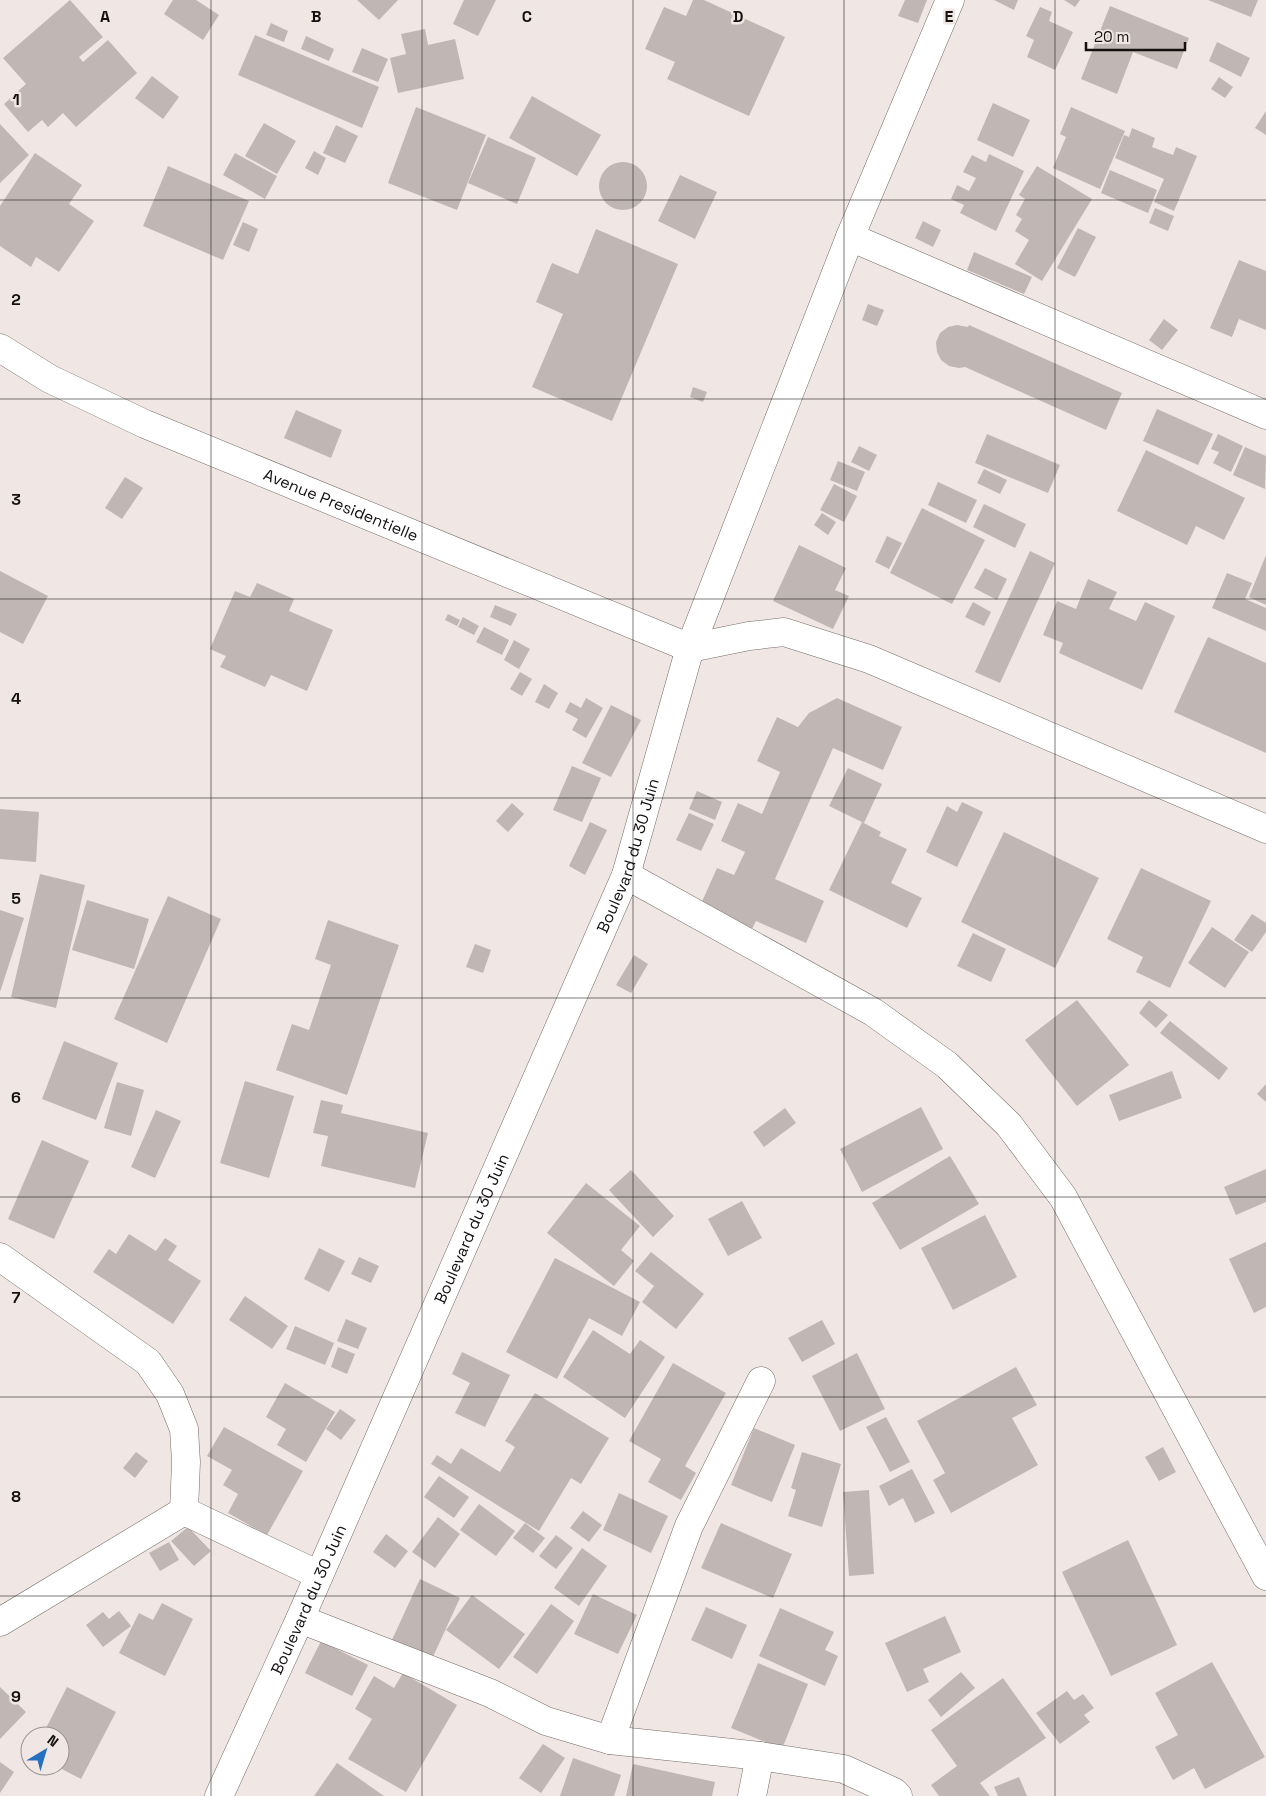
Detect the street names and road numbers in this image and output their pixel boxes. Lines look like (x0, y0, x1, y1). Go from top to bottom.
street label: Avenue Presidentielle (261, 463, 422, 546)
street label: Boulevard du 30 Juin (592, 776, 663, 936)
street label: Boulevard du 30 Juin (429, 1150, 513, 1307)
street label: Boulevard du 30 Juin (266, 1521, 351, 1678)

